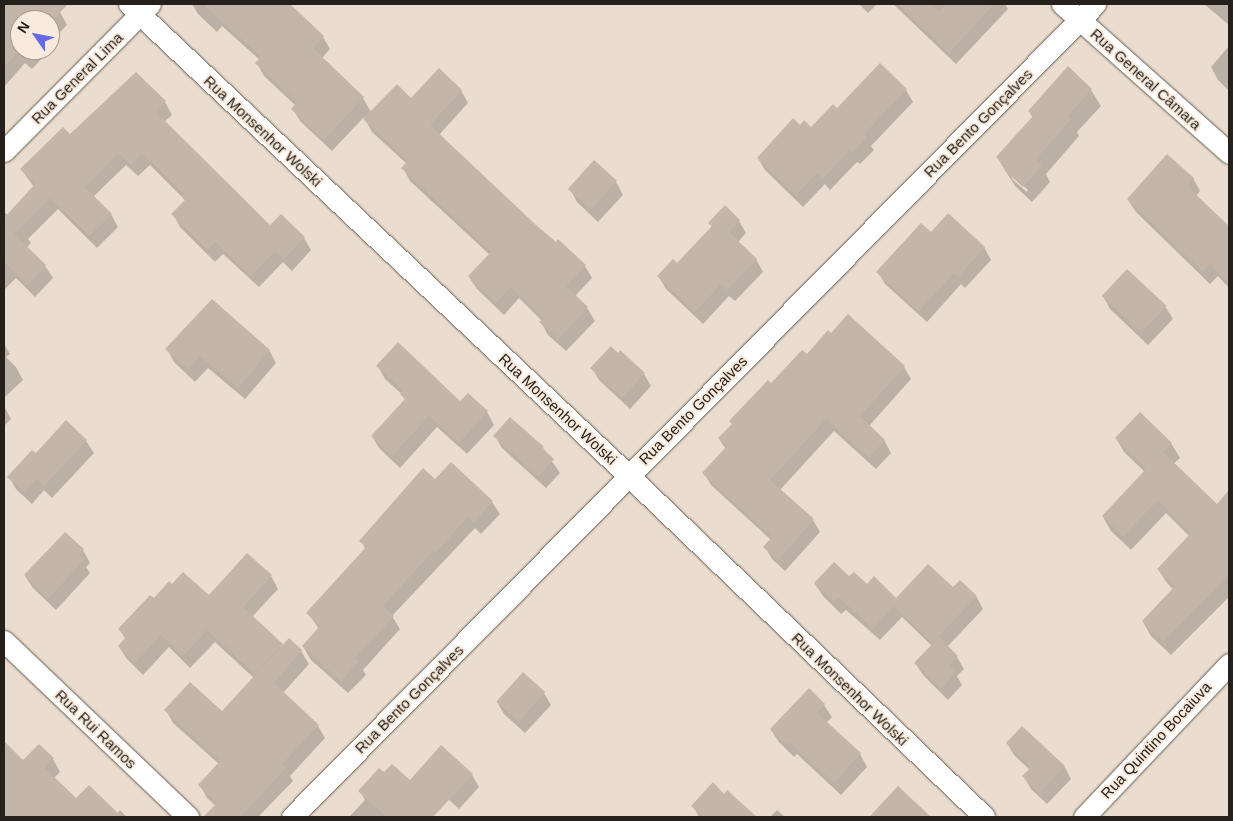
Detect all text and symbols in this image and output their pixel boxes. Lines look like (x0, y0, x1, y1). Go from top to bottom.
north arrow (10, 10, 60, 60)
text: N (14, 19, 33, 36)
street label: Rua General Câmara (1087, 25, 1205, 133)
street label: Rua General Lima (28, 29, 126, 127)
street label: Rua Bento Gonçalves (920, 65, 1036, 181)
street label: Rua Monsenhor Wolski (200, 72, 326, 190)
street label: Rua Monsenhor Wolski (495, 350, 621, 468)
street label: Rua Bento Gonçalves (635, 352, 751, 468)
street label: Rua Monsenhor Wolski (788, 629, 912, 749)
street label: Rua Bento Gonçalves (351, 641, 467, 757)
street label: Rua Quintino Bocaiuva (1097, 678, 1215, 802)
street label: Rua Rui Ramos (52, 686, 140, 772)

